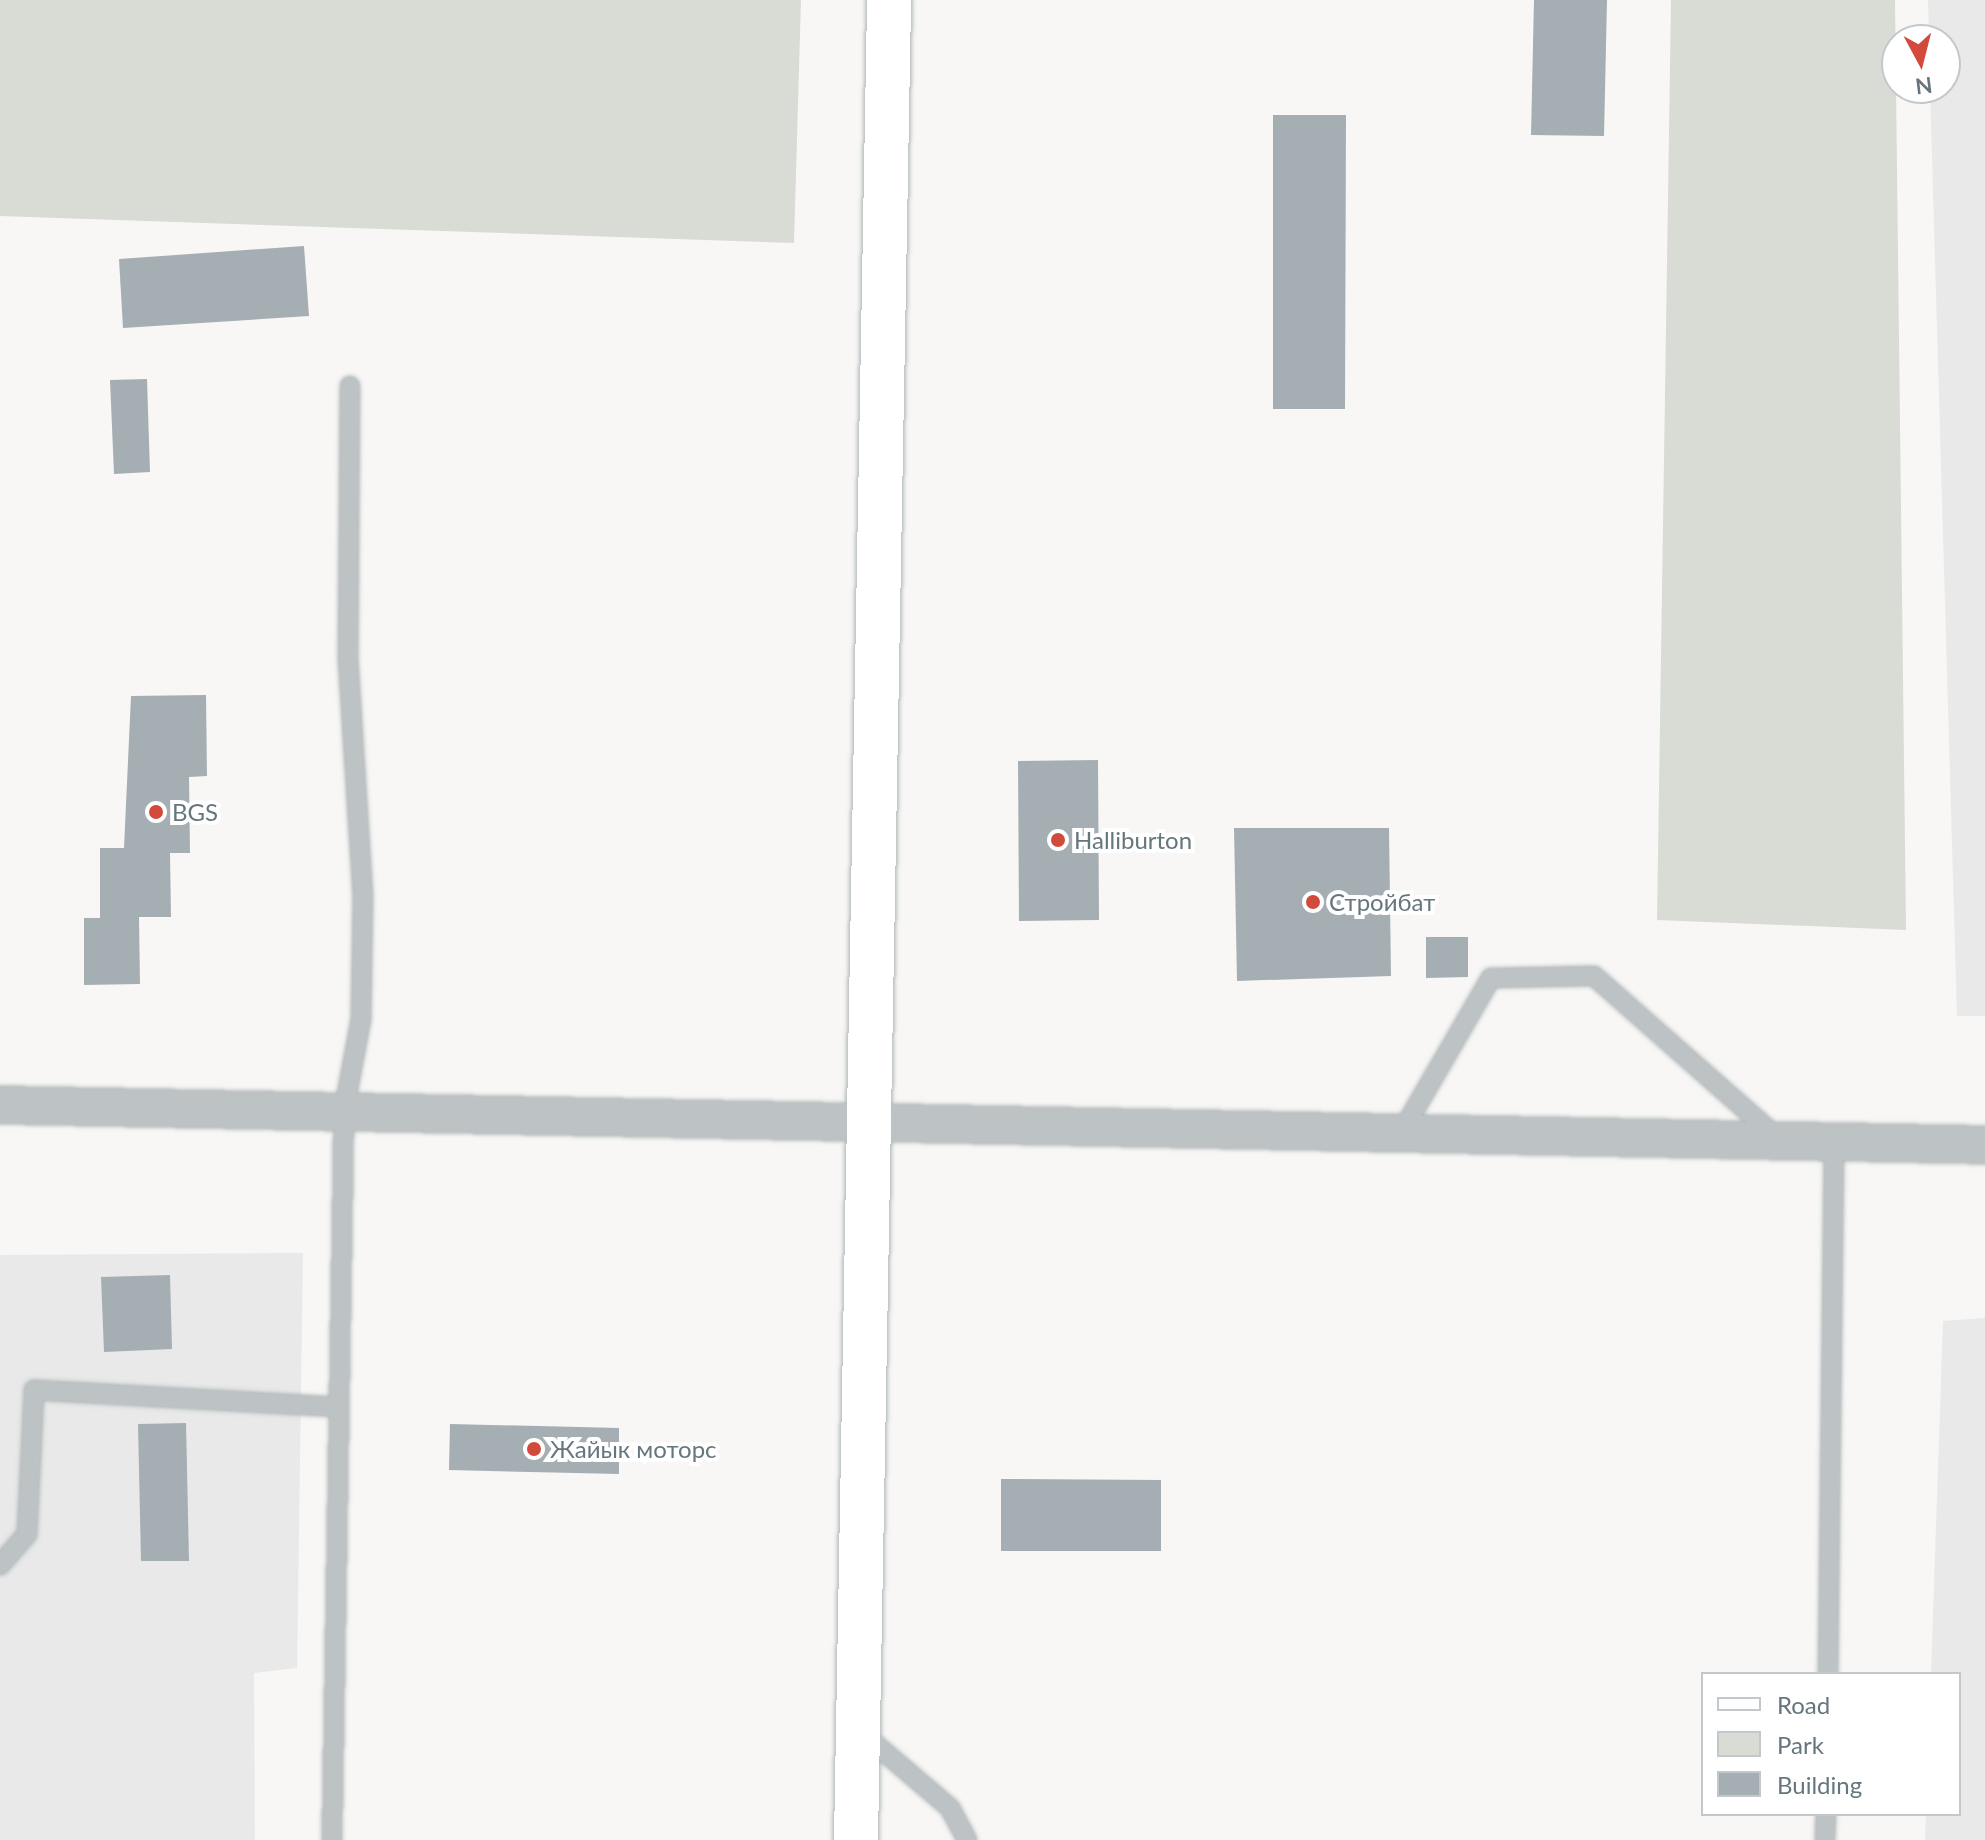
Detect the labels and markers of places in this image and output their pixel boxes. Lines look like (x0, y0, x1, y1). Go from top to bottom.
place label: BGS (172, 798, 218, 826)
marker: BGS (147, 803, 165, 821)
place label: Halliburton (1074, 826, 1192, 854)
marker: Halliburton (1049, 831, 1067, 849)
place label: Стройбат (1329, 888, 1435, 916)
marker: Стройбат (1304, 893, 1322, 911)
place label: Жайык моторс (550, 1435, 717, 1463)
marker: Жайык моторс (525, 1440, 543, 1458)

